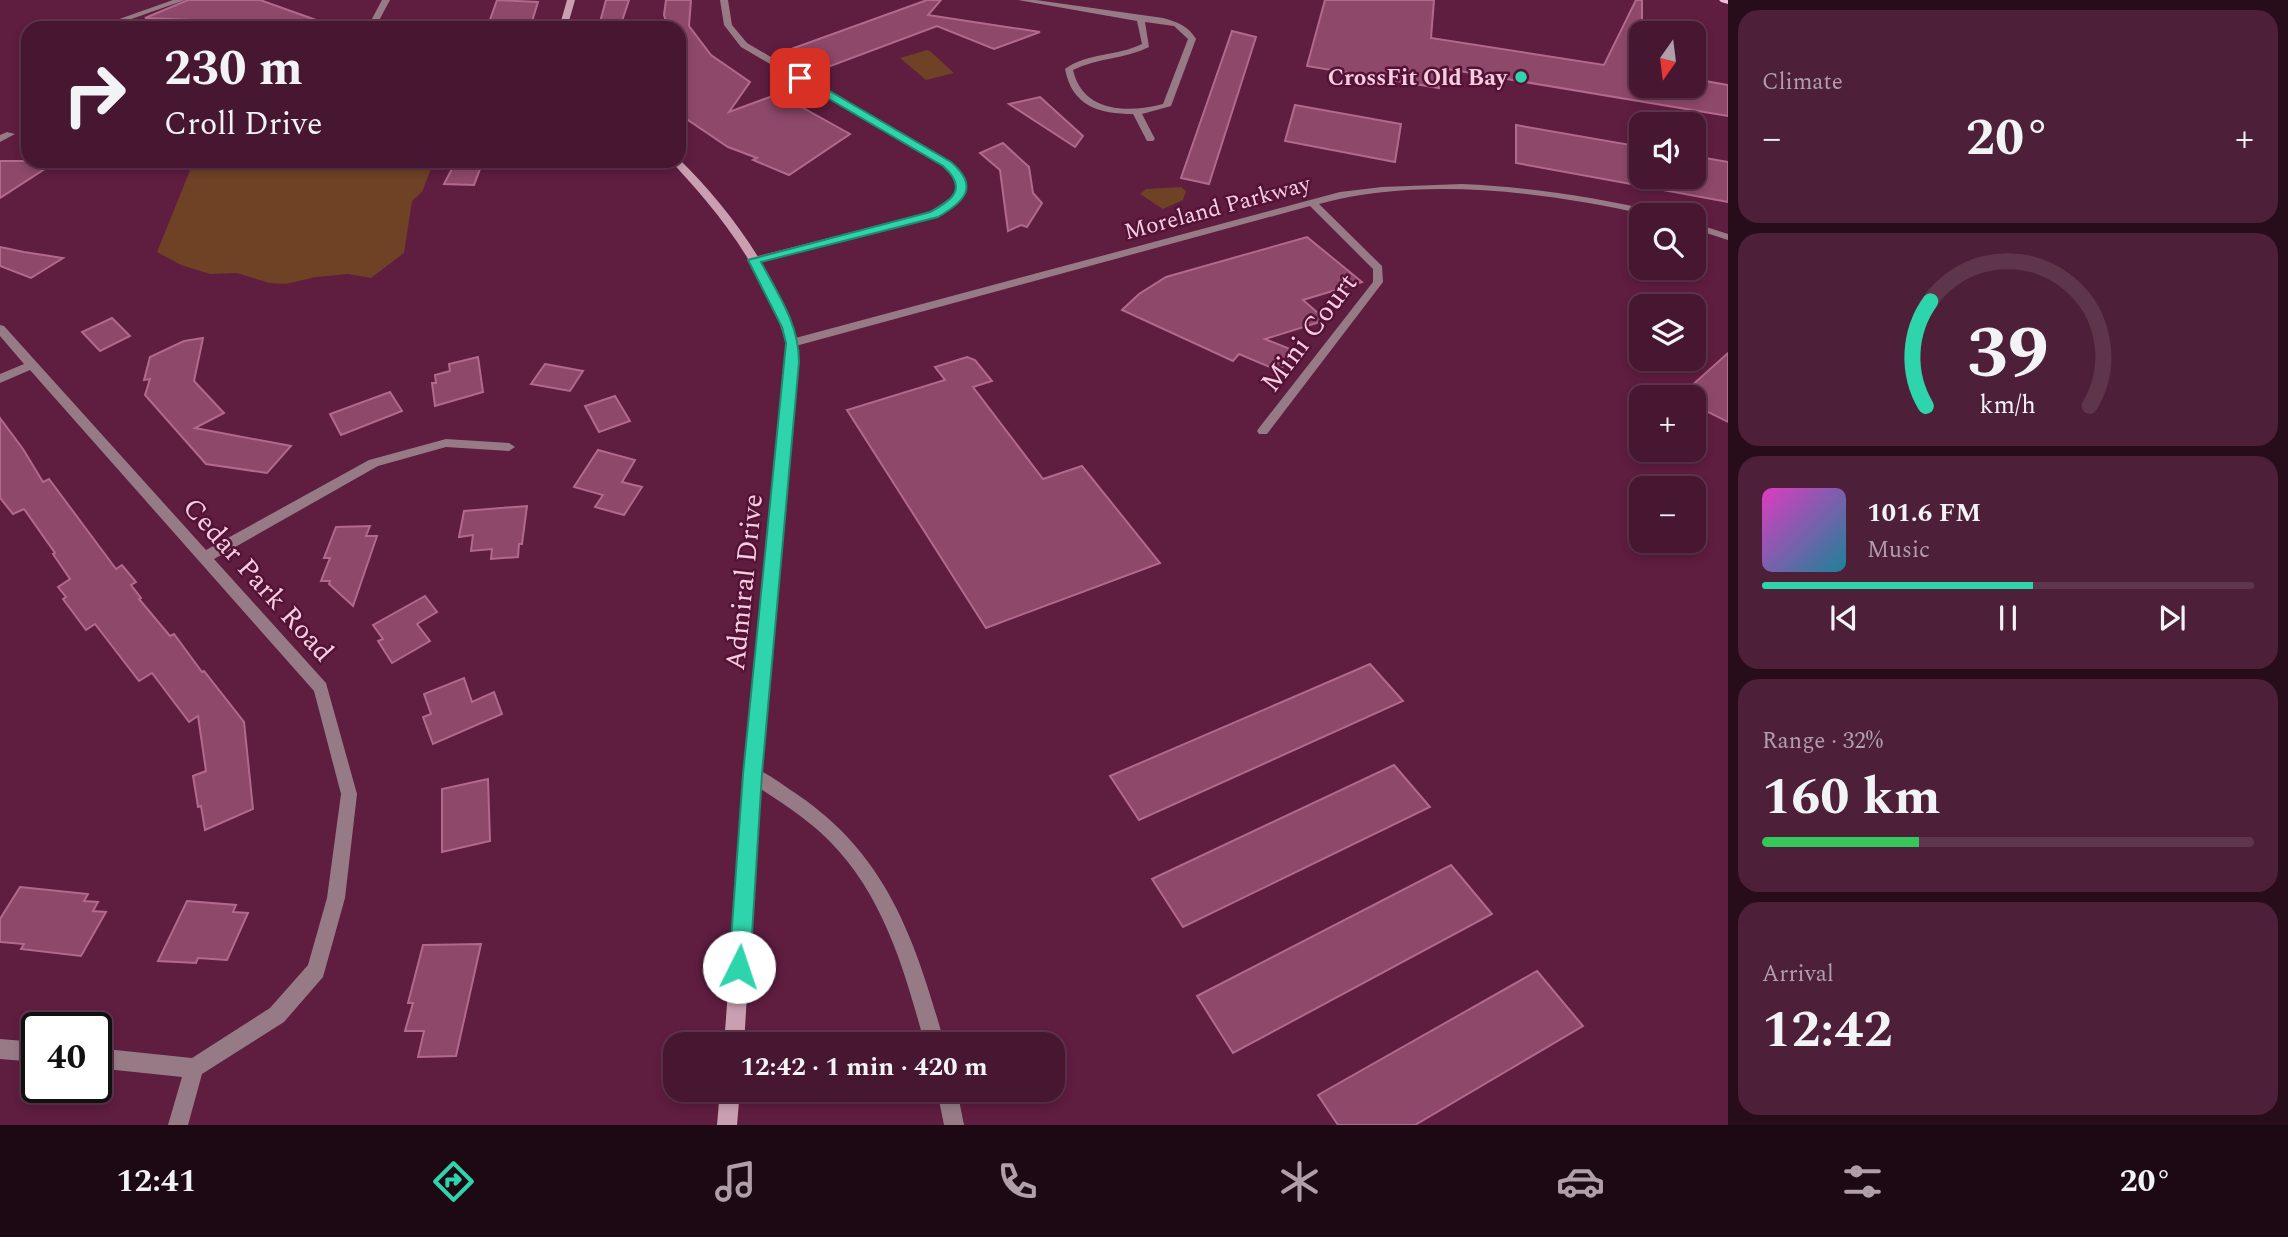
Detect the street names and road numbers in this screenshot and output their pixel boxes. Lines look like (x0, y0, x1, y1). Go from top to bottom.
street label: Moreland Parkway (1120, 166, 1315, 250)
street label: Mini Court (1250, 264, 1368, 402)
street label: Cedar Park Road (172, 488, 344, 672)
street label: Admiral Drive (714, 492, 775, 673)

